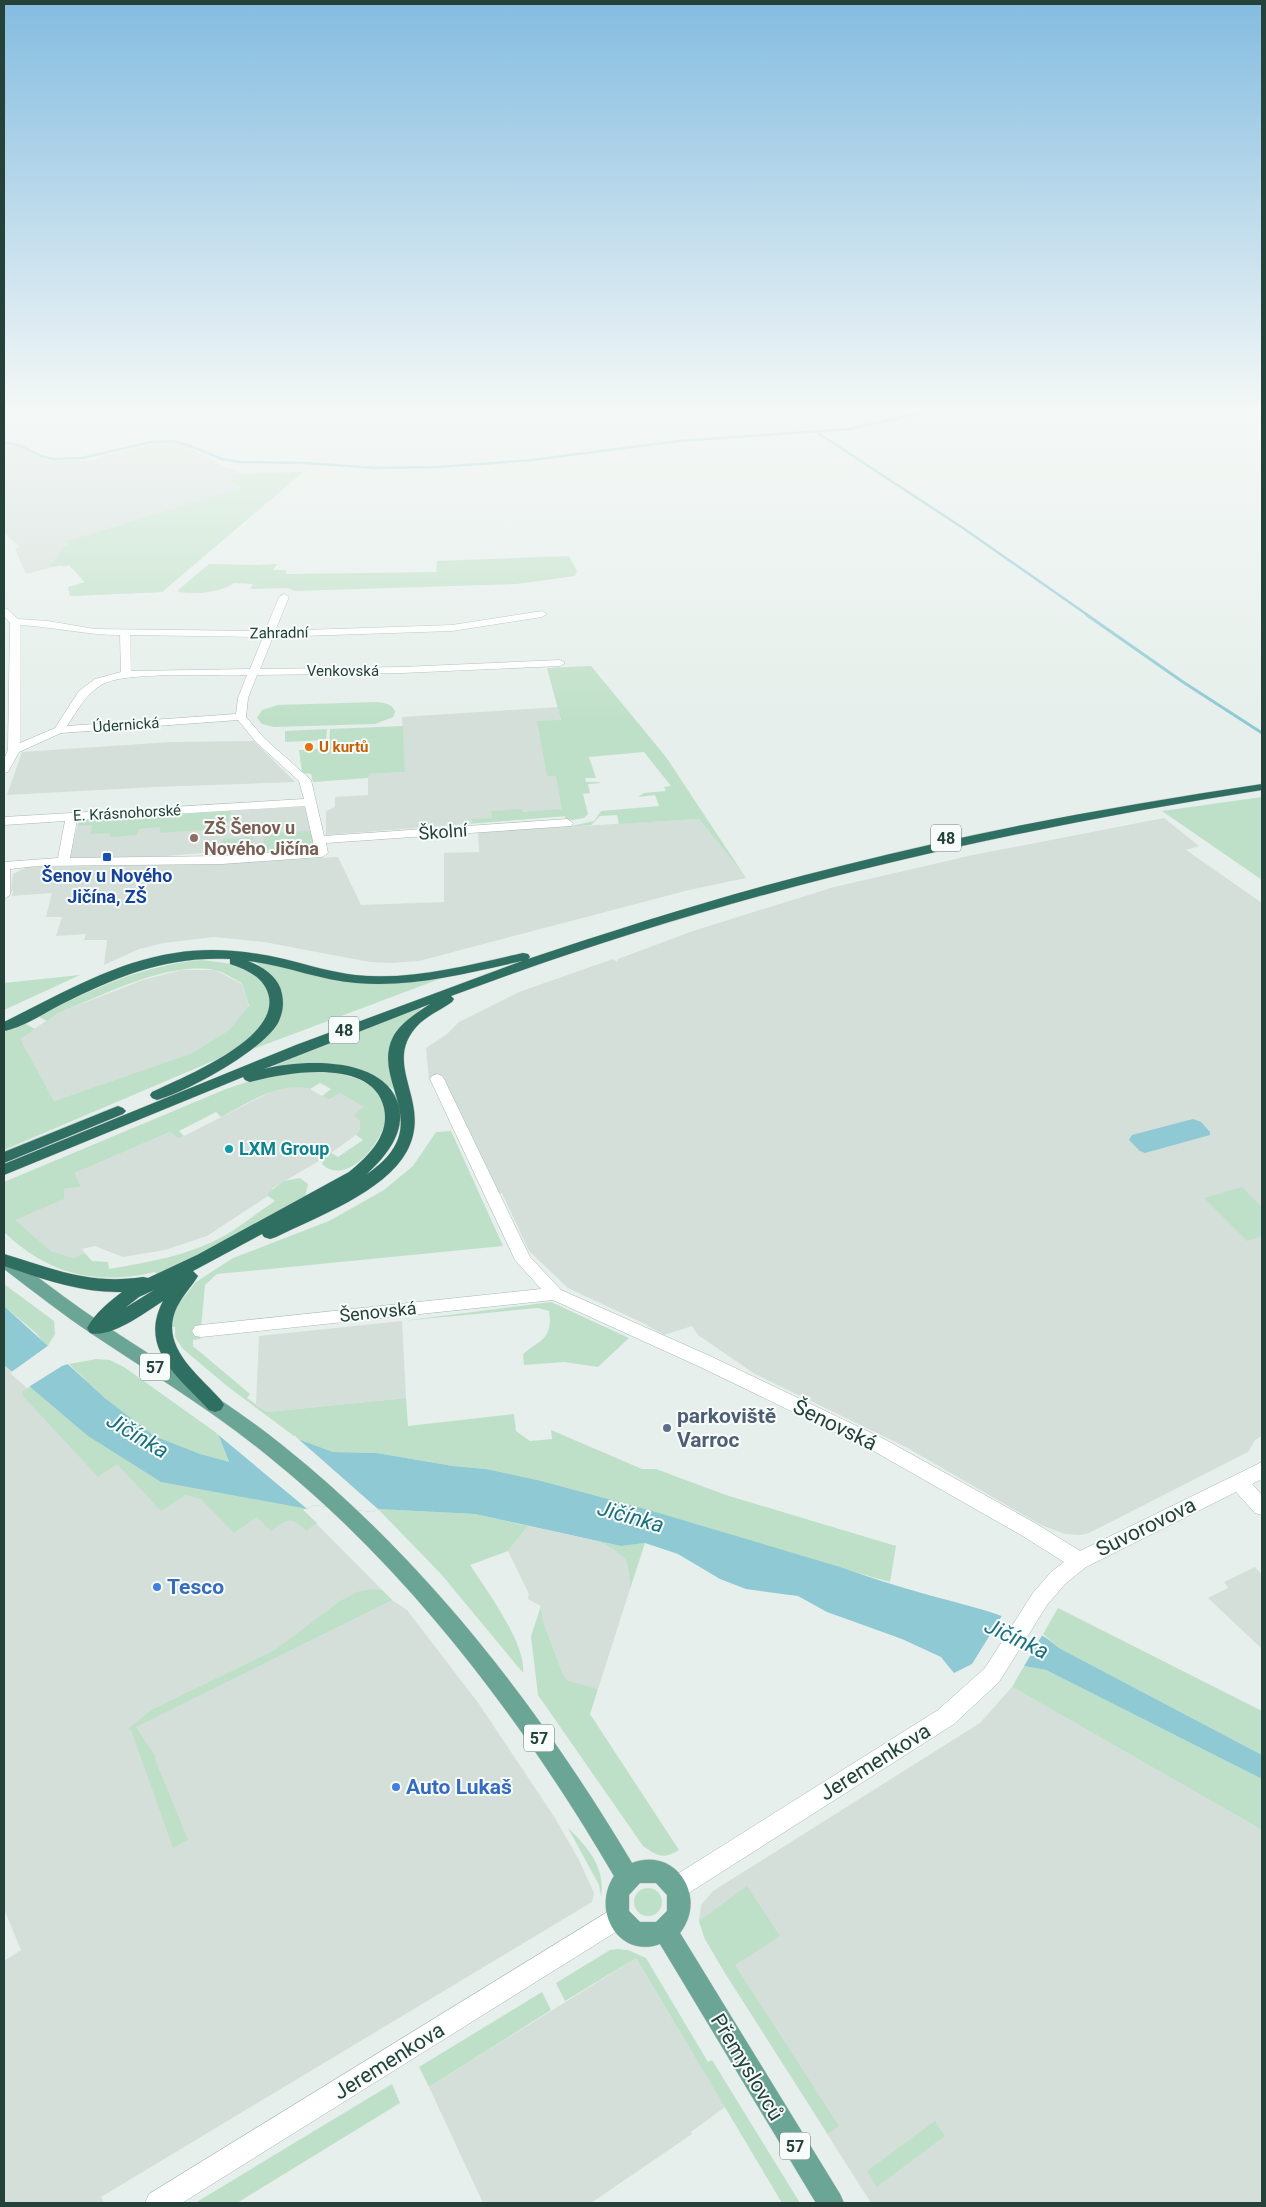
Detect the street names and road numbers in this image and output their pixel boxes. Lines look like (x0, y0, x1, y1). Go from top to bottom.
street label: Zahradní (249, 623, 310, 643)
street label: Venkovská (307, 662, 379, 680)
street label: Údernická (92, 714, 160, 736)
street label: E. Krásnohorské (73, 801, 182, 825)
street label: Školní (418, 819, 469, 844)
road number: 48 (931, 824, 961, 851)
road number: 48 (329, 1016, 359, 1044)
street label: Šenovská (338, 1297, 417, 1326)
road number: 57 (140, 1354, 170, 1380)
street label: Šenovská (789, 1394, 881, 1456)
street label: Suvorovova (1092, 1493, 1200, 1561)
street label: Jeremenkova (815, 1718, 935, 1806)
road number: 57 (524, 1725, 554, 1752)
street label: Přemyslovců (706, 2009, 788, 2125)
street label: Jeremenkova (329, 2017, 449, 2105)
road number: 57 (780, 2132, 810, 2160)

